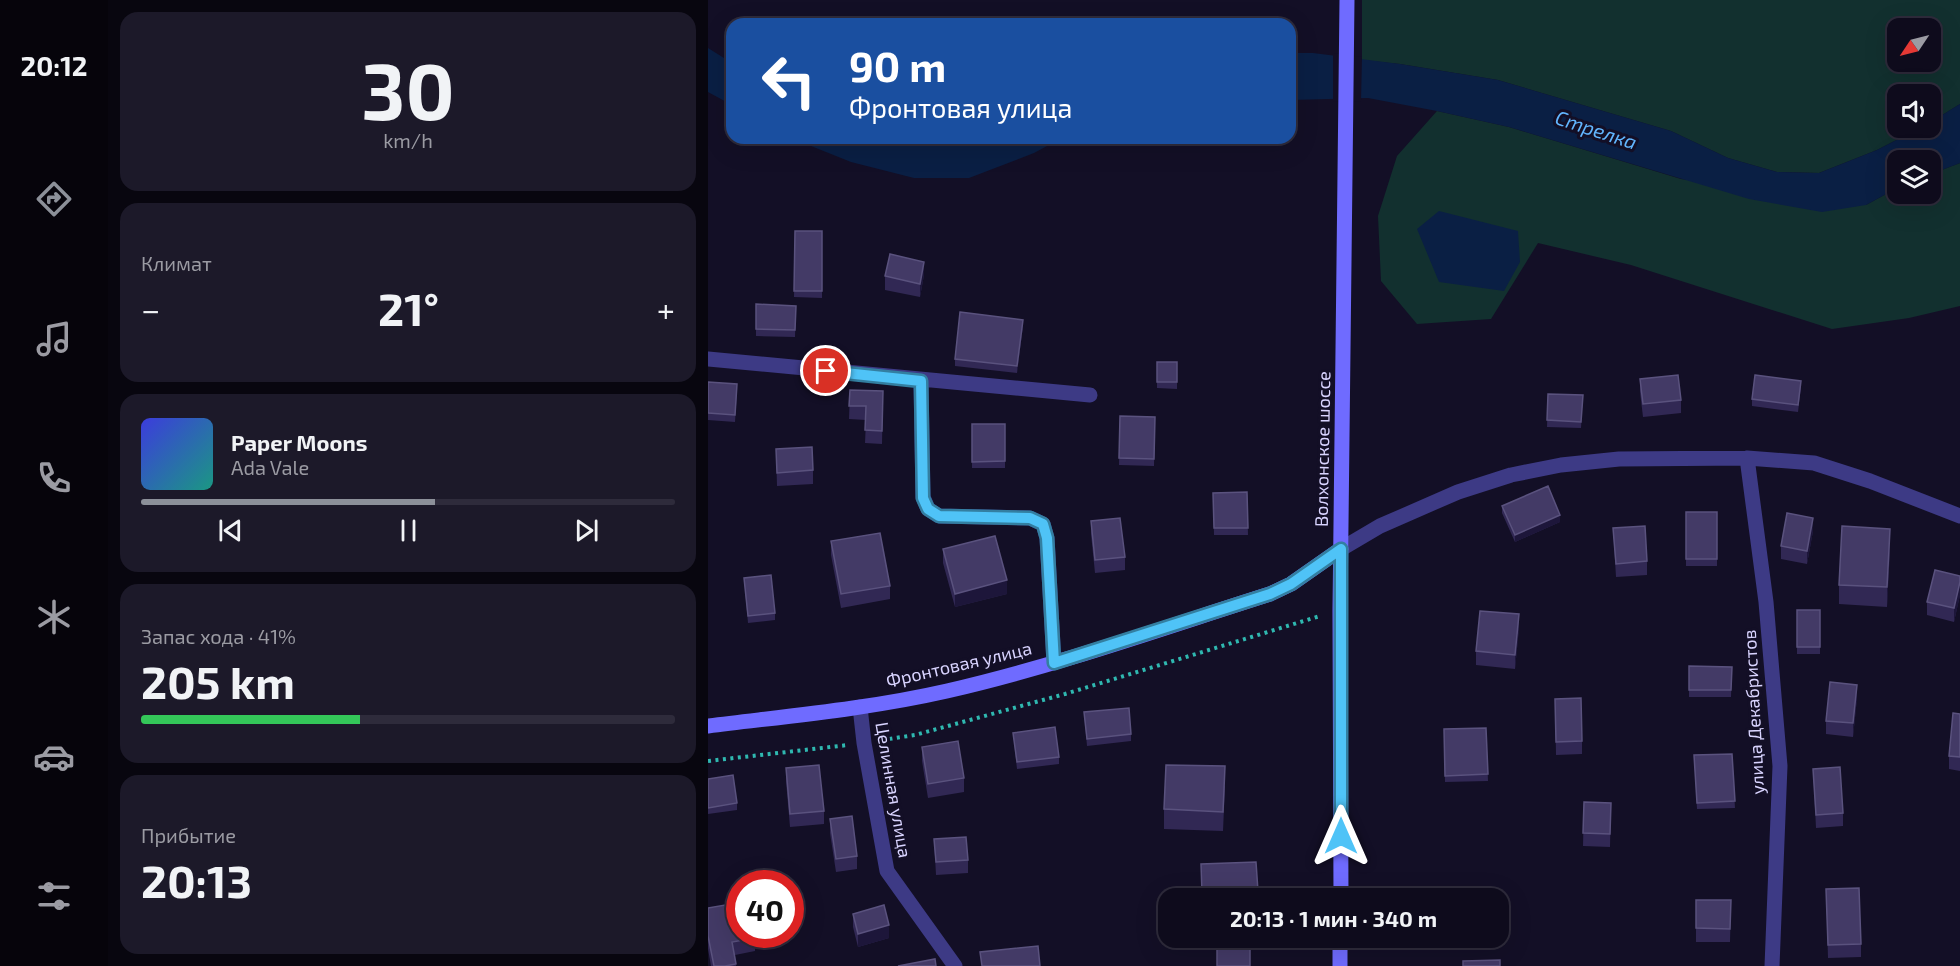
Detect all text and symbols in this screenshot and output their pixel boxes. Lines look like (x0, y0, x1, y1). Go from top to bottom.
north arrow (1887, 18, 1941, 72)
map controls (1887, 18, 1941, 204)
text: 90 m (849, 40, 946, 90)
text: 30 (361, 42, 455, 136)
icon: left (750, 42, 828, 120)
text: 20:12 (20, 49, 88, 81)
button: sound (1887, 84, 1941, 138)
text: Фронтовая улица (849, 91, 1072, 123)
water label: Стрелка (1552, 105, 1640, 154)
text: km/h (383, 128, 433, 152)
button: layers (1887, 150, 1941, 204)
icon: directions (33, 178, 75, 220)
text: Климат (141, 251, 212, 275)
text: 21° (378, 281, 439, 335)
text: − (141, 289, 160, 329)
text: + (657, 289, 675, 329)
icon: music (33, 318, 75, 360)
pin (800, 345, 851, 396)
icon: arrive (809, 354, 842, 387)
street label: Волхонское шоссе (1310, 371, 1334, 527)
text: Paper Moons (231, 429, 367, 455)
text: Ada Vale (231, 455, 309, 479)
icon: phone (33, 457, 75, 499)
icon: previous (214, 514, 247, 547)
icon: pause (392, 514, 425, 547)
icon: next (570, 514, 603, 547)
icon: climate (33, 596, 75, 638)
text: Запас хода · 41% (141, 624, 296, 648)
street label: улица Декабристов (1738, 629, 1768, 795)
street label: Фронтовая улица (884, 637, 1034, 691)
text: 205 km (141, 654, 295, 708)
street label: Целинная улица (871, 720, 917, 860)
icon: car (33, 736, 75, 778)
position arrow (1309, 804, 1373, 868)
text: Прибытие (141, 823, 236, 847)
text: 20:13 (141, 853, 252, 907)
speed limit sign: 40 (726, 870, 804, 948)
icon: filters (33, 875, 75, 917)
text: 20:13 · 1 мин · 340 m (1230, 905, 1437, 931)

